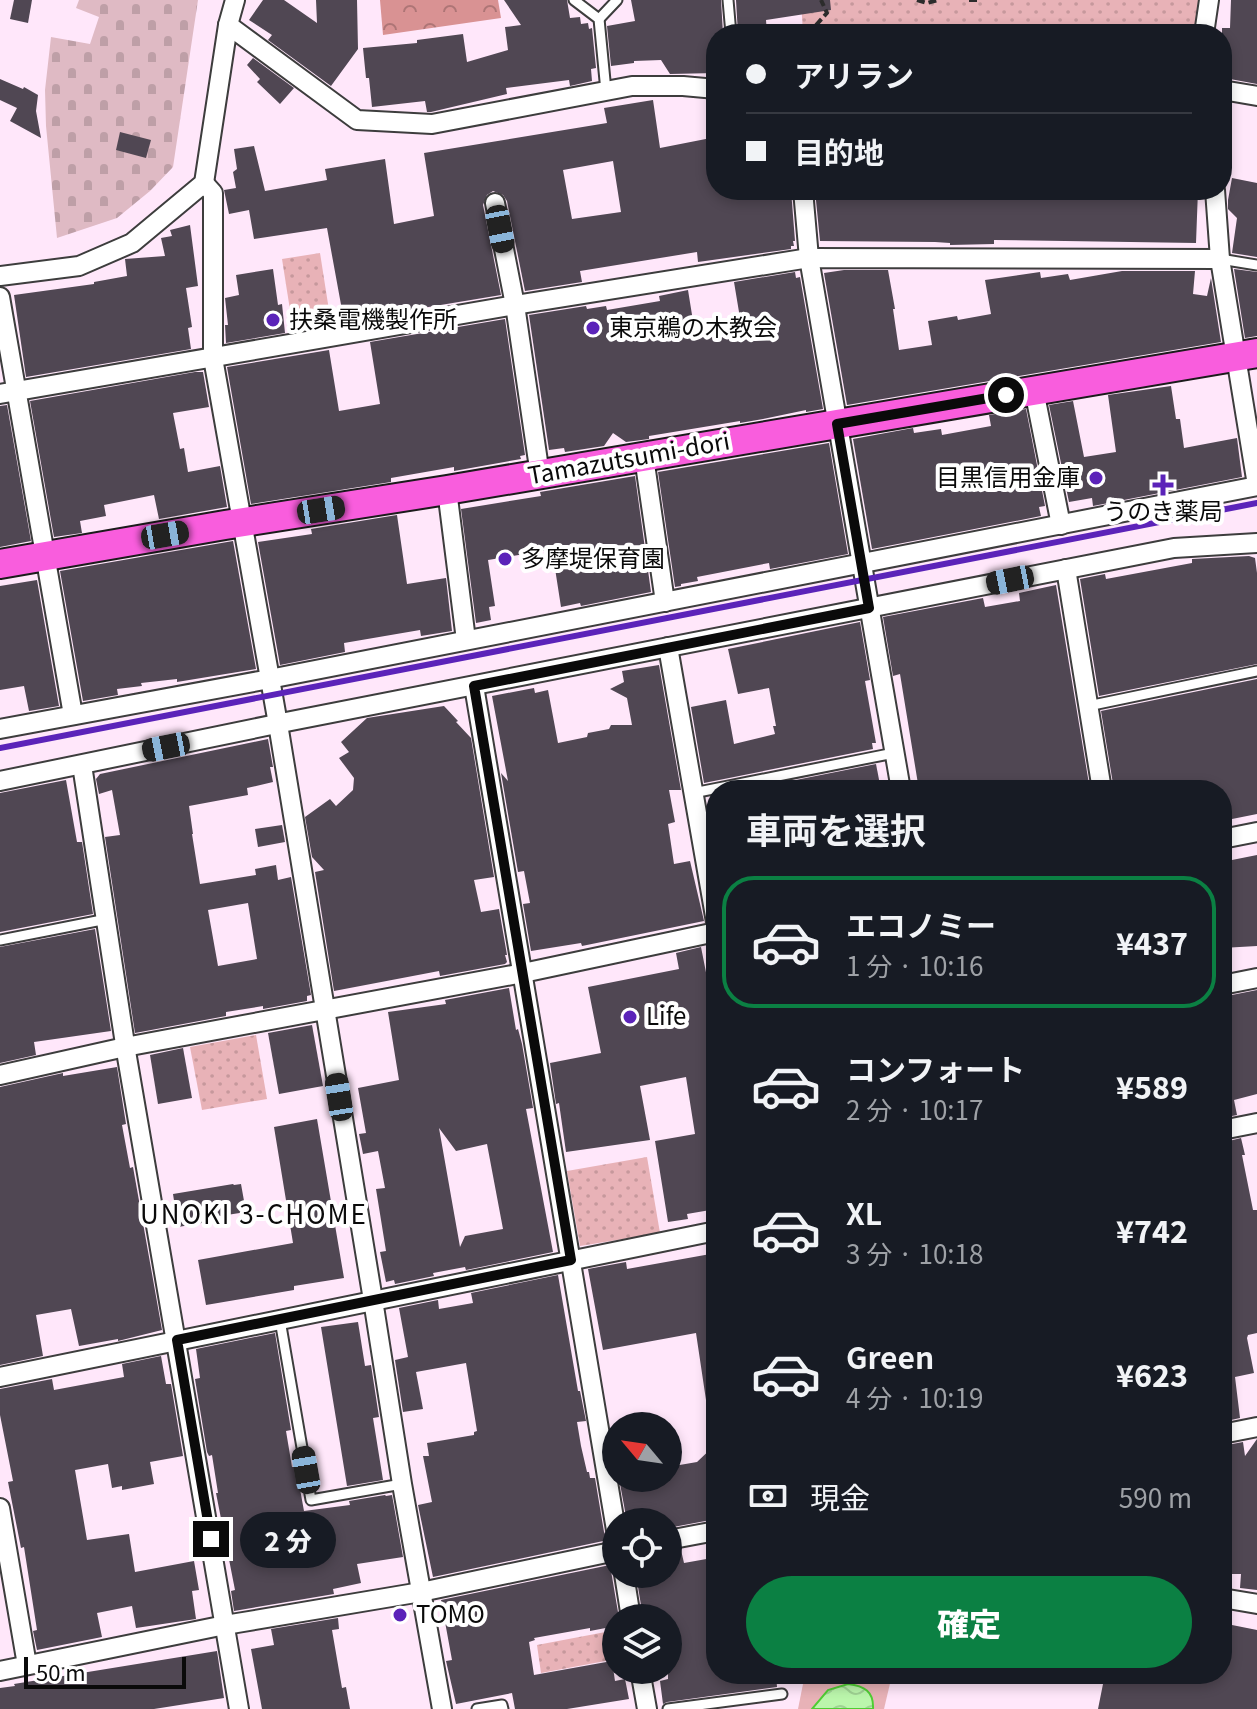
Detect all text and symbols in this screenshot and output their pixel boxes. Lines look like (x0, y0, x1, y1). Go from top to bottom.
text: アリラン (794, 52, 914, 96)
text: 目的地 (794, 129, 884, 173)
car (484, 203, 516, 255)
place label: 扶桑電機製作所 (289, 300, 457, 335)
place label: 東京鵜の木教会 (609, 308, 777, 343)
marker: 扶桑電機製作所 (264, 311, 282, 329)
marker: 東京鵜の木教会 (584, 319, 602, 337)
route start (988, 377, 1024, 413)
street label: Tamazutsumi-dori (525, 422, 732, 492)
place label: 目黒信用金庫 (936, 458, 1080, 493)
marker: 目黒信用金庫 (1087, 469, 1105, 487)
marker: うのき薬局 (1154, 476, 1172, 494)
place label: うのき薬局 (1103, 492, 1223, 527)
car (295, 494, 347, 526)
car (139, 519, 191, 551)
place label: 多摩堤保育園 (521, 539, 665, 574)
marker: 多摩堤保育園 (496, 550, 514, 568)
car (984, 564, 1036, 596)
car (140, 731, 192, 763)
text: 車両を選択 (746, 802, 926, 854)
text: エコノミー (846, 902, 996, 946)
icon: car (750, 906, 822, 978)
text: ¥437 (1116, 920, 1188, 964)
text: 1 分 · 10:16 (846, 946, 983, 983)
place label: Life (646, 997, 686, 1032)
marker: Life (621, 1008, 639, 1026)
text: コンフォート (846, 1046, 1025, 1090)
icon: car (750, 1050, 822, 1122)
text: ¥589 (1116, 1064, 1188, 1108)
car (323, 1071, 355, 1123)
text: 2 分 · 10:17 (846, 1090, 983, 1127)
text: XL (846, 1190, 882, 1234)
district label: UNOKI 3-CHOME (140, 1194, 368, 1231)
icon: car (750, 1194, 822, 1266)
text: ¥742 (1116, 1208, 1188, 1252)
text: 3 分 · 10:18 (846, 1234, 983, 1271)
text: Green (846, 1334, 934, 1378)
icon: car (750, 1338, 822, 1410)
text: ¥623 (1116, 1352, 1188, 1396)
text: 4 分 · 10:19 (846, 1378, 983, 1415)
north arrow (602, 1412, 682, 1492)
map controls (602, 1412, 682, 1684)
car (290, 1444, 322, 1496)
icon: cash (746, 1474, 790, 1518)
text: 現金 (810, 1474, 870, 1518)
text: 590 m (1119, 1478, 1192, 1515)
button: locate (602, 1508, 682, 1588)
callout: 2 分 (239, 1511, 335, 1567)
route end (193, 1521, 229, 1557)
text: 2 分 (264, 1521, 312, 1558)
button: 確定 (746, 1576, 1192, 1668)
place label: TOMO (416, 1595, 485, 1630)
button: layers (602, 1604, 682, 1684)
marker: TOMO (391, 1606, 409, 1624)
scale bar (24, 1653, 186, 1689)
text: 50 m (36, 1655, 86, 1687)

